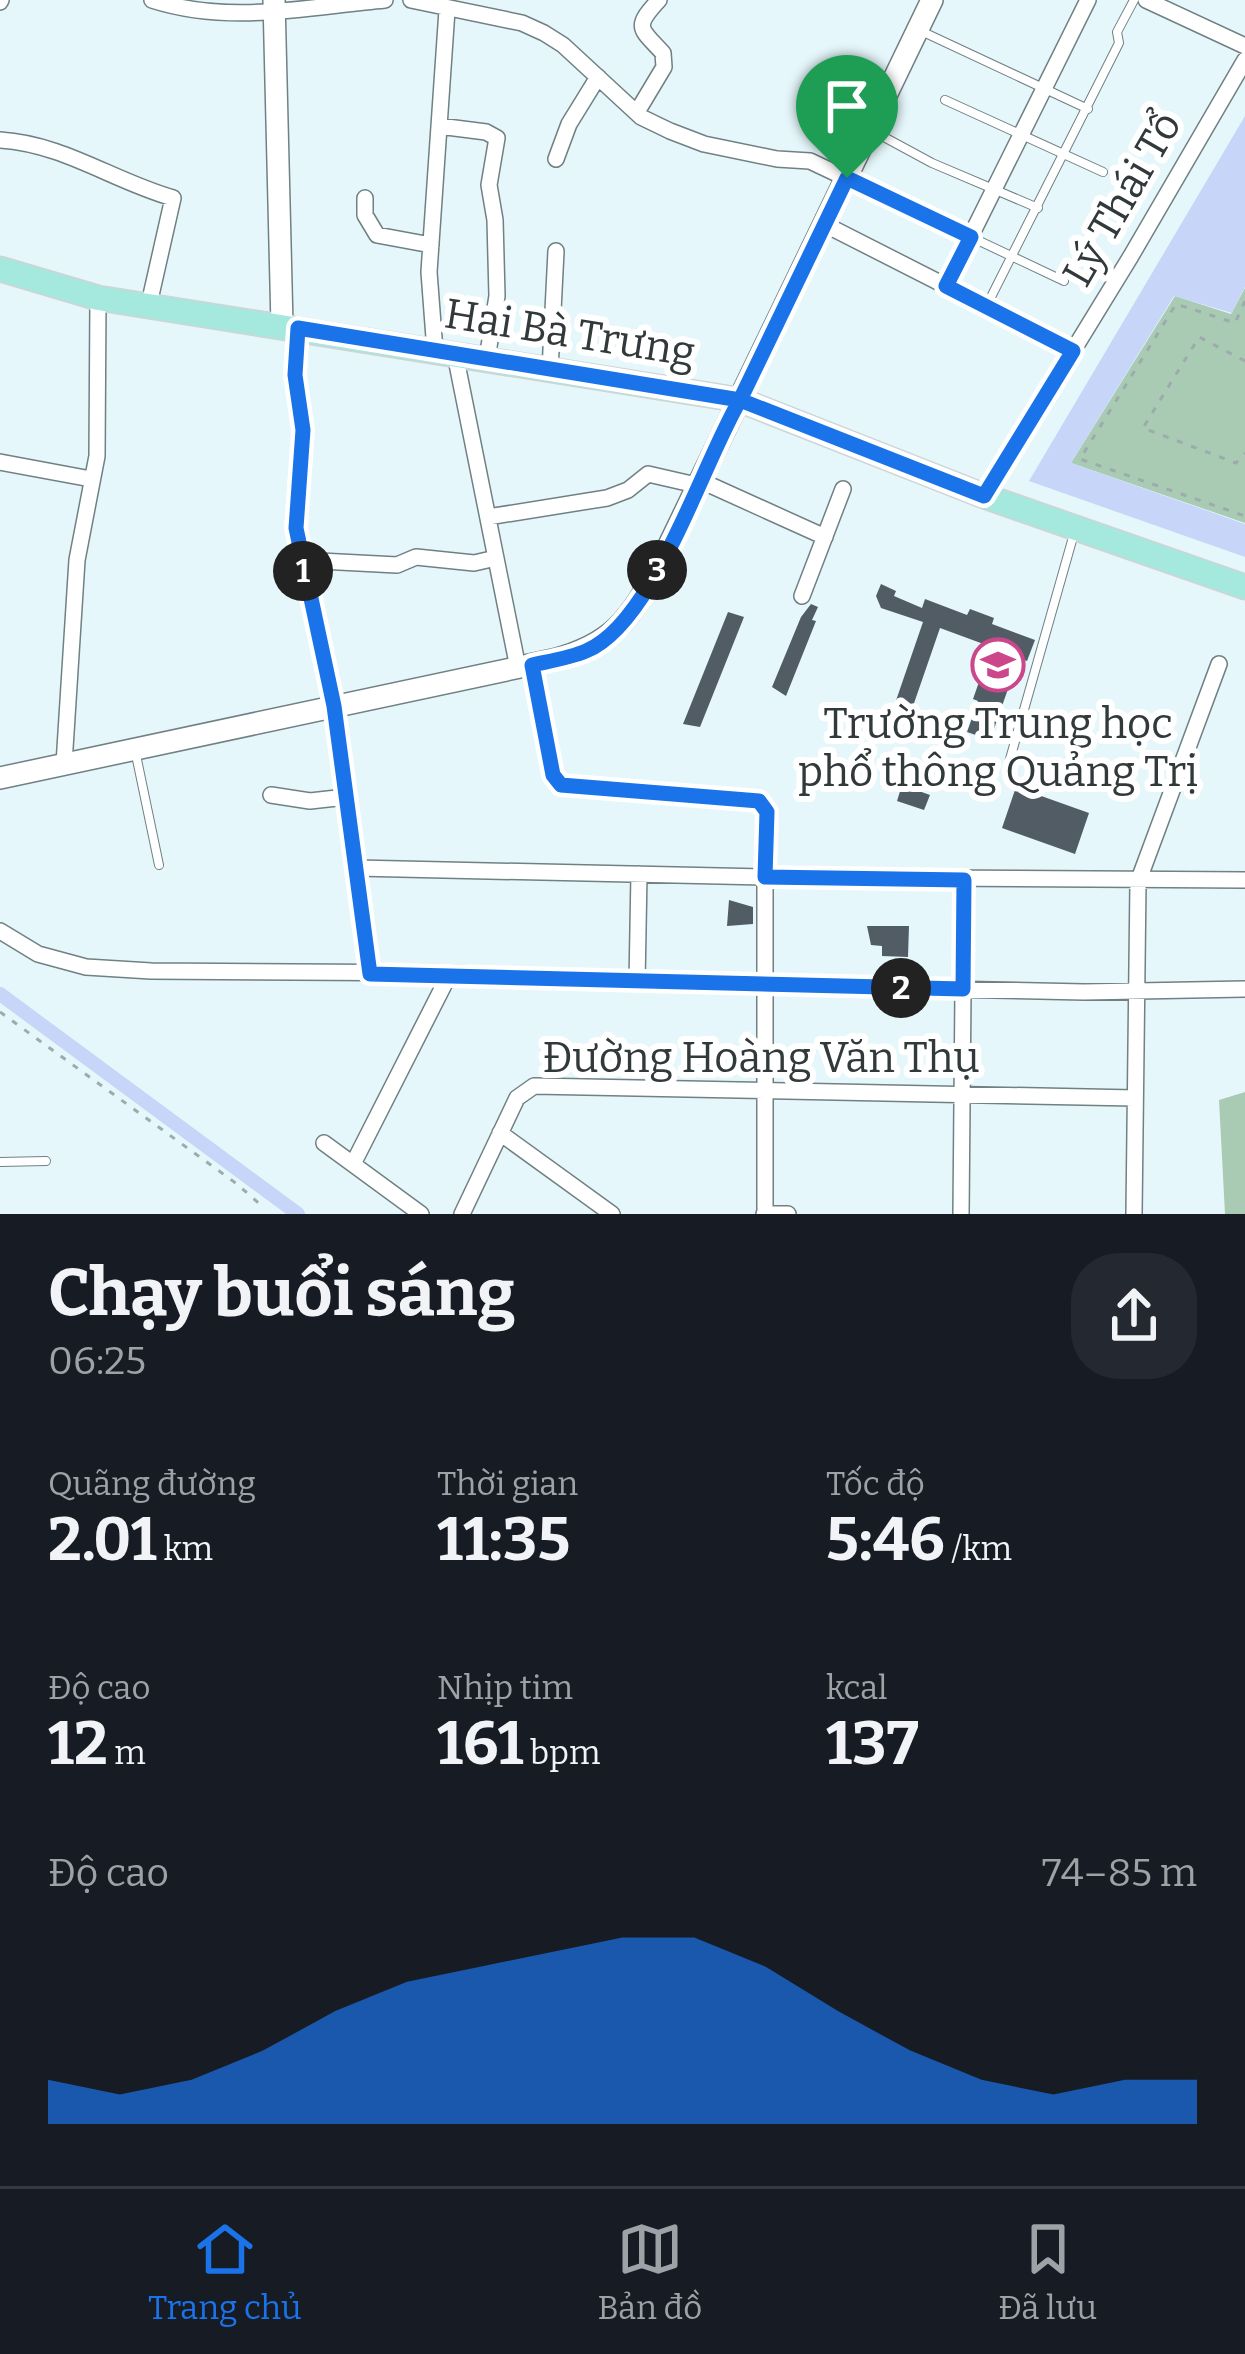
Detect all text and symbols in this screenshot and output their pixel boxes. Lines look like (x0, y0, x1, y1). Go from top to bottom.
pin (796, 55, 898, 178)
icon: arrive (814, 73, 880, 139)
street label: Lý Thái Tổ (1052, 103, 1192, 295)
street label: Hai Bà Trưng (441, 289, 699, 377)
pin: 3 (627, 540, 687, 600)
pin: 1 (273, 541, 333, 601)
text: 3 (647, 550, 667, 590)
text: 1 (296, 551, 310, 591)
school or university icon: Trường Trung học phổ thông Quảng Trị (970, 637, 1026, 693)
place label: Trường Trung học phổ thông Quảng Trị (798, 699, 1198, 797)
pin: 2 (871, 958, 931, 1018)
text: 2 (892, 968, 910, 1008)
street label: Đường Hoàng Văn Thụ (542, 1033, 980, 1083)
text: Chạy buổi sáng (48, 1253, 515, 1332)
button: share (1071, 1253, 1197, 1379)
text: 06:25 (48, 1338, 146, 1384)
text: Quãng đường (48, 1464, 256, 1504)
text: Thời gian (437, 1464, 578, 1504)
text: Tốc độ (826, 1464, 925, 1504)
text: 2.01 (48, 1504, 157, 1576)
text: 11:35 (437, 1504, 570, 1576)
text: 5:46 (826, 1504, 945, 1576)
text: km (157, 1529, 213, 1569)
text: /km (945, 1529, 1012, 1569)
text: Độ cao (48, 1668, 150, 1708)
text: Nhịp tim (437, 1668, 573, 1708)
text: kcal (826, 1668, 887, 1708)
text: 12 (48, 1708, 108, 1780)
text: 161 (437, 1708, 524, 1780)
text: 137 (826, 1708, 919, 1780)
text: m (108, 1733, 146, 1773)
text: bpm (524, 1733, 600, 1773)
text: Độ cao (48, 1850, 169, 1896)
text: 74–85 m (1042, 1850, 1197, 1896)
tab: Trang chủ (148, 2216, 301, 2328)
tab: Bản đồ (598, 2216, 702, 2328)
tab: Đã lưu (998, 2216, 1097, 2328)

